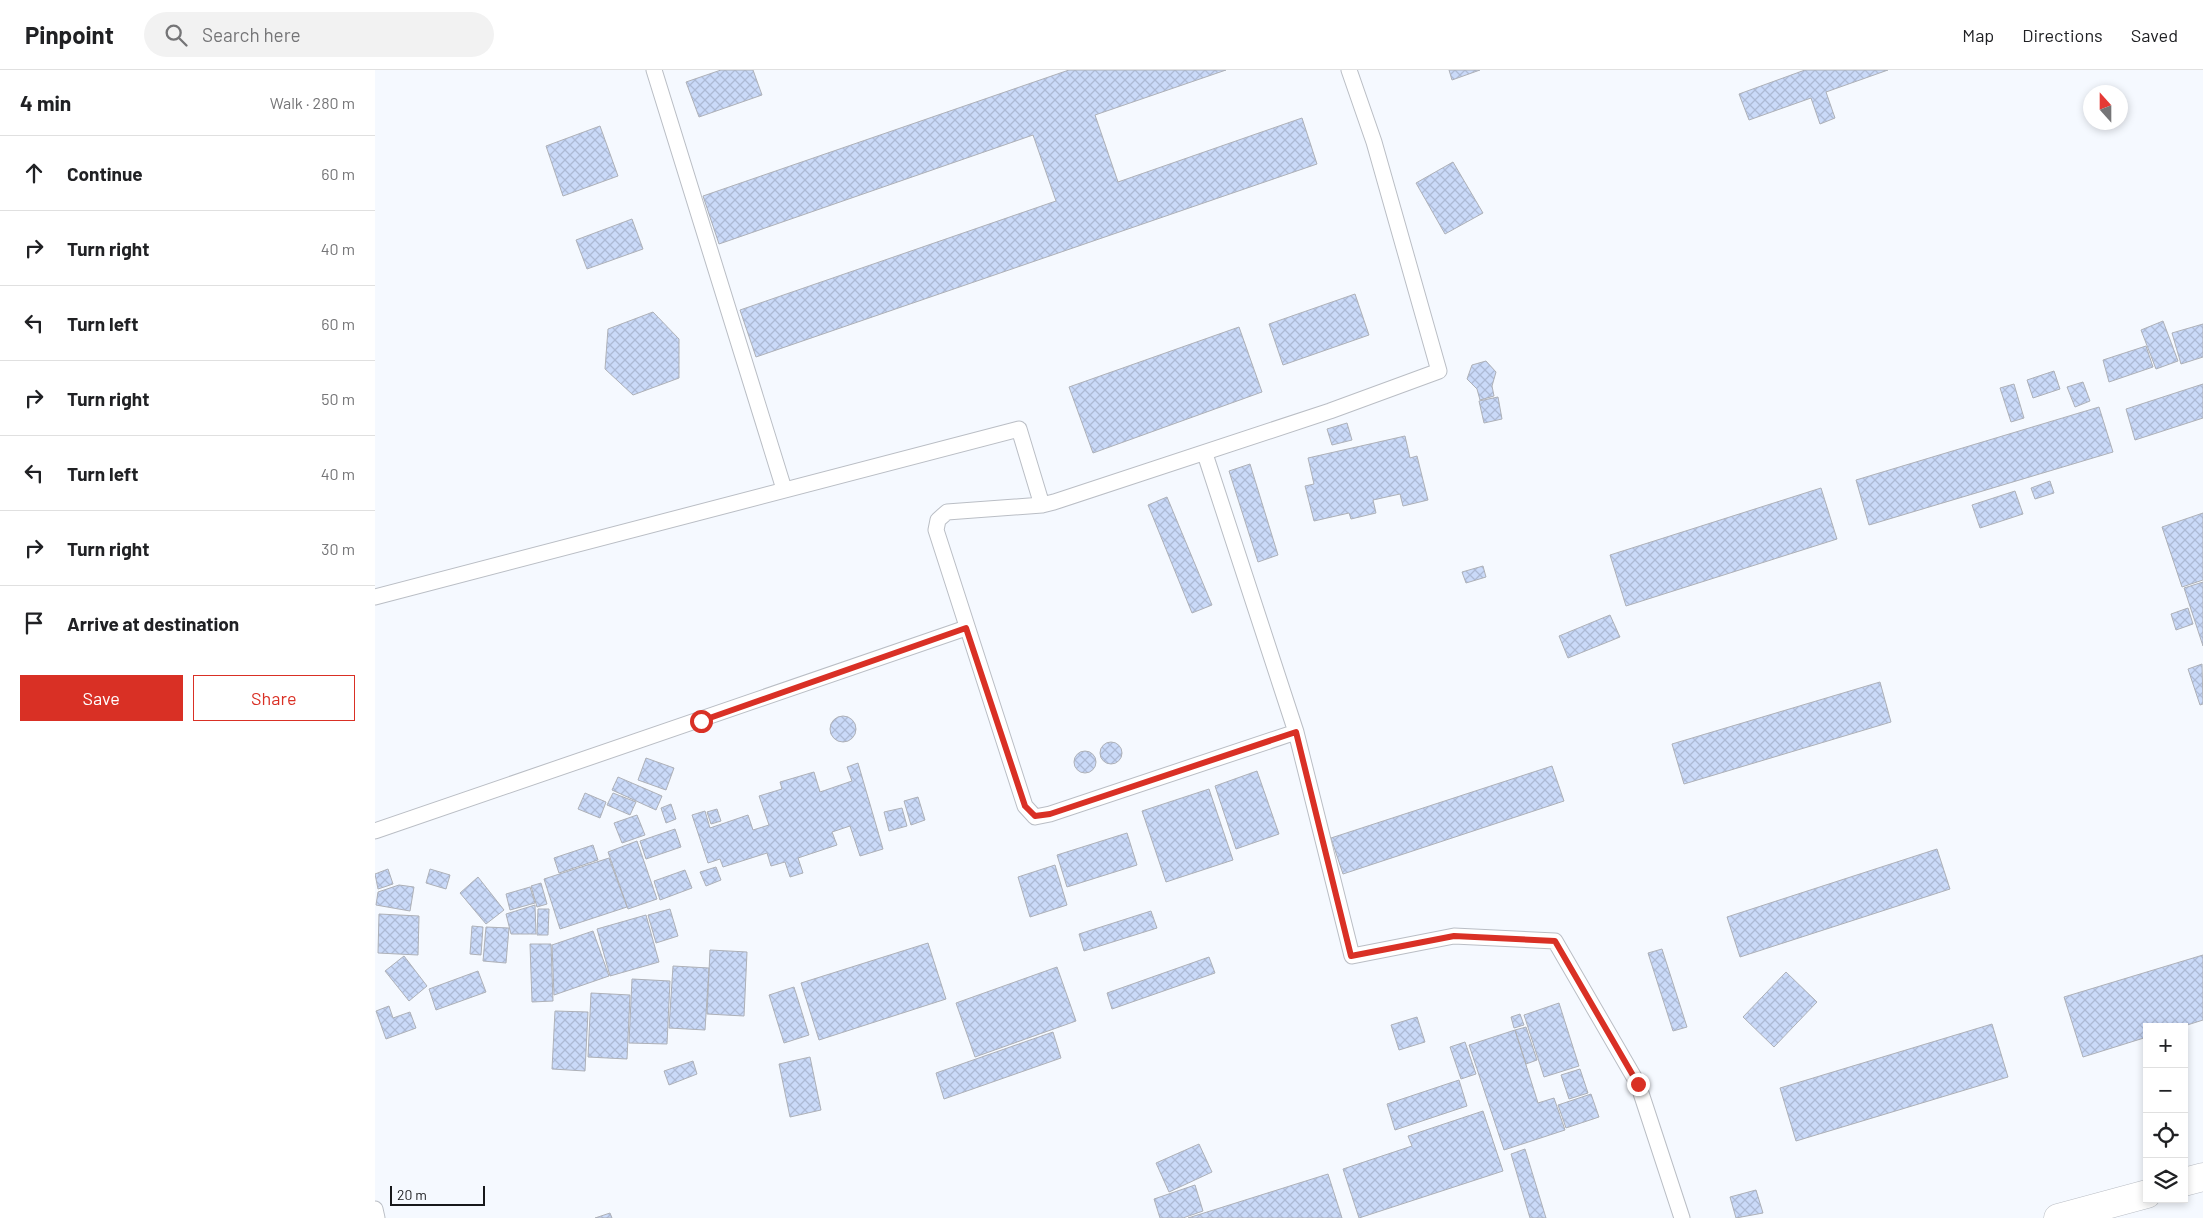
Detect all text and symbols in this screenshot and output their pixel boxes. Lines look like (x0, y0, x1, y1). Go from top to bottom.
search box (144, 12, 494, 57)
text: Pinpoint (25, 20, 114, 49)
icon: search (162, 21, 190, 49)
text: Search here (202, 23, 301, 46)
text: Map (1962, 24, 1994, 46)
text: Directions (2022, 24, 2103, 46)
text: Saved (2131, 24, 2178, 46)
north arrow (2083, 85, 2128, 130)
text: 4 min (20, 90, 71, 115)
text: Walk · 280 m (270, 93, 355, 112)
icon: ahead (20, 159, 48, 187)
text: Continue (67, 162, 143, 185)
text: 60 m (321, 164, 355, 183)
icon: right (20, 234, 48, 262)
text: Turn right (67, 237, 149, 260)
text: 40 m (321, 239, 355, 258)
icon: left (20, 309, 48, 337)
text: Turn left (67, 312, 138, 335)
text: 60 m (321, 314, 355, 333)
icon: right (20, 384, 48, 412)
text: Turn right (67, 387, 149, 410)
text: 50 m (321, 389, 355, 408)
icon: left (20, 459, 48, 487)
text: Turn left (67, 462, 138, 485)
text: 40 m (321, 464, 355, 483)
icon: right (20, 534, 48, 562)
text: Turn right (67, 537, 149, 560)
text: 30 m (321, 539, 355, 558)
icon: arrive (20, 609, 48, 637)
text: Arrive at destination (67, 612, 239, 635)
button: Save (20, 675, 183, 721)
button: Share (193, 675, 355, 721)
route start (690, 710, 713, 733)
map controls (2143, 1023, 2188, 1203)
button: + (2143, 1023, 2188, 1068)
button: − (2143, 1068, 2188, 1113)
route end (1627, 1073, 1650, 1096)
button: locate (2143, 1113, 2188, 1158)
button: layers (2143, 1158, 2188, 1203)
scale bar (390, 1183, 485, 1206)
text: 20 m (397, 1186, 427, 1203)

